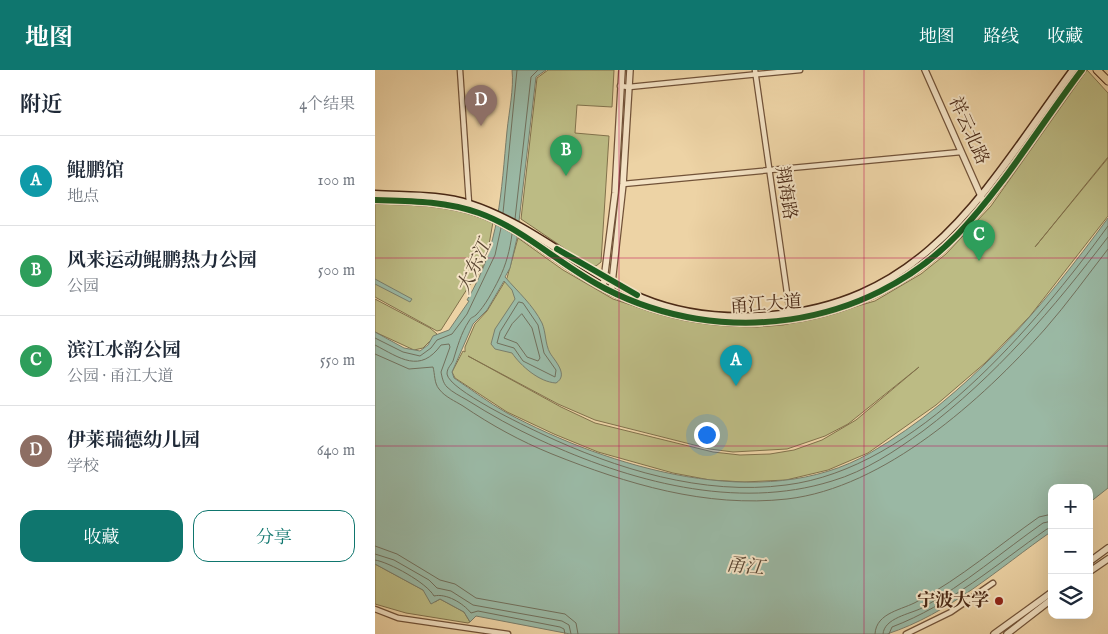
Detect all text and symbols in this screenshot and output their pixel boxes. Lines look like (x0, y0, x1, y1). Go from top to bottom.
text: 地图 (25, 23, 73, 54)
text: 地图 (919, 26, 955, 49)
text: 路线 (983, 26, 1019, 49)
text: 收藏 (1047, 26, 1083, 49)
pin: D (465, 85, 497, 126)
text: 附近 (20, 92, 62, 119)
street label: 祥云北路 (943, 93, 993, 169)
text: 4个结果 (299, 95, 355, 115)
pin: B (550, 135, 582, 176)
text: 鲲鹏馆 (67, 159, 124, 183)
street label: 翔海路 (769, 165, 801, 221)
text: A (31, 171, 41, 191)
text: 100 m (318, 171, 355, 191)
text: 地点 (67, 187, 99, 207)
pin: C (963, 220, 995, 261)
water label: 大东江 (452, 233, 499, 298)
text: 风来运动鲲鹏热力公园 (67, 249, 257, 273)
text: B (31, 261, 41, 281)
text: 500 m (318, 261, 355, 281)
text: 公园 (67, 277, 99, 297)
street label: 甬江大道 (729, 291, 803, 319)
text: 滨江水韵公园 (67, 339, 181, 363)
pin: A (720, 345, 752, 386)
text: C (30, 351, 42, 371)
text: 550 m (320, 351, 355, 371)
text: 公园 · 甬江大道 (67, 367, 174, 387)
your location (694, 422, 720, 448)
text: 伊莱瑞德幼儿园 (67, 429, 200, 453)
text: D (30, 441, 42, 461)
text: 640 m (317, 441, 355, 461)
text: 学校 (67, 457, 99, 477)
map controls (1048, 484, 1093, 619)
button: + (1048, 484, 1093, 529)
button: 收藏 (20, 510, 183, 562)
button: 分享 (193, 510, 355, 562)
button: − (1048, 529, 1093, 574)
water label: 甬江 (725, 553, 768, 581)
button: layers (1048, 574, 1093, 619)
place label: 宁波大学 (917, 590, 989, 613)
marker: 宁波大学 (993, 595, 1005, 607)

